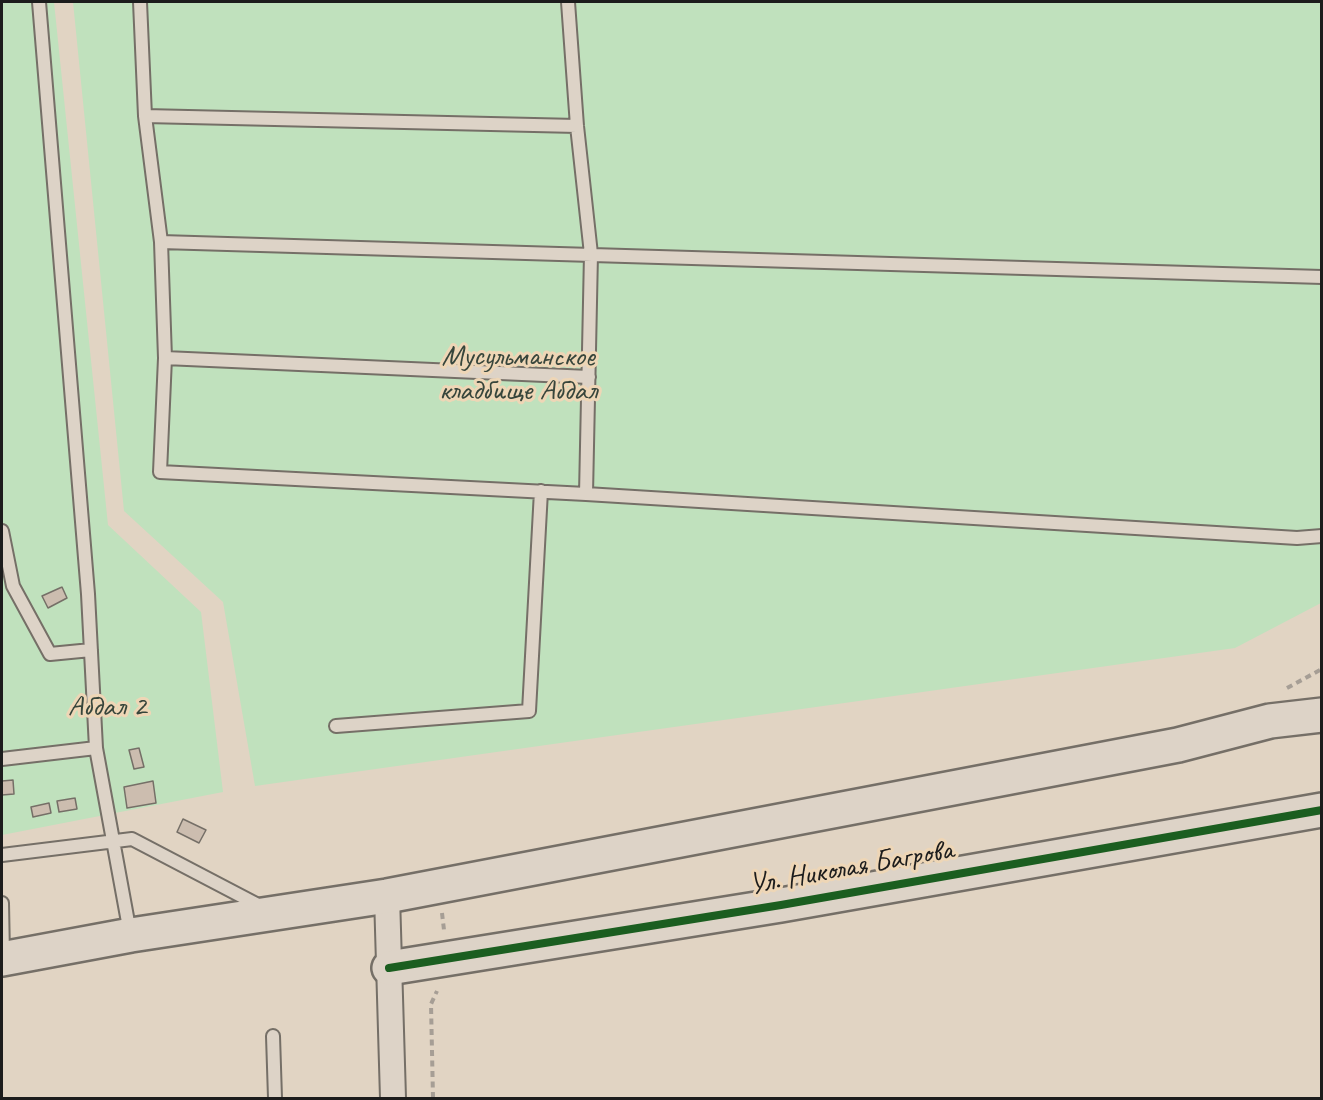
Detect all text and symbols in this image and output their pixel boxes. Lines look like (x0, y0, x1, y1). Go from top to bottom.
park label: Мусульманское кладбище Абдал (439, 339, 597, 410)
park label: Абдал 2 (68, 689, 146, 725)
street label: Ул. Николая Багрова (746, 832, 956, 904)

